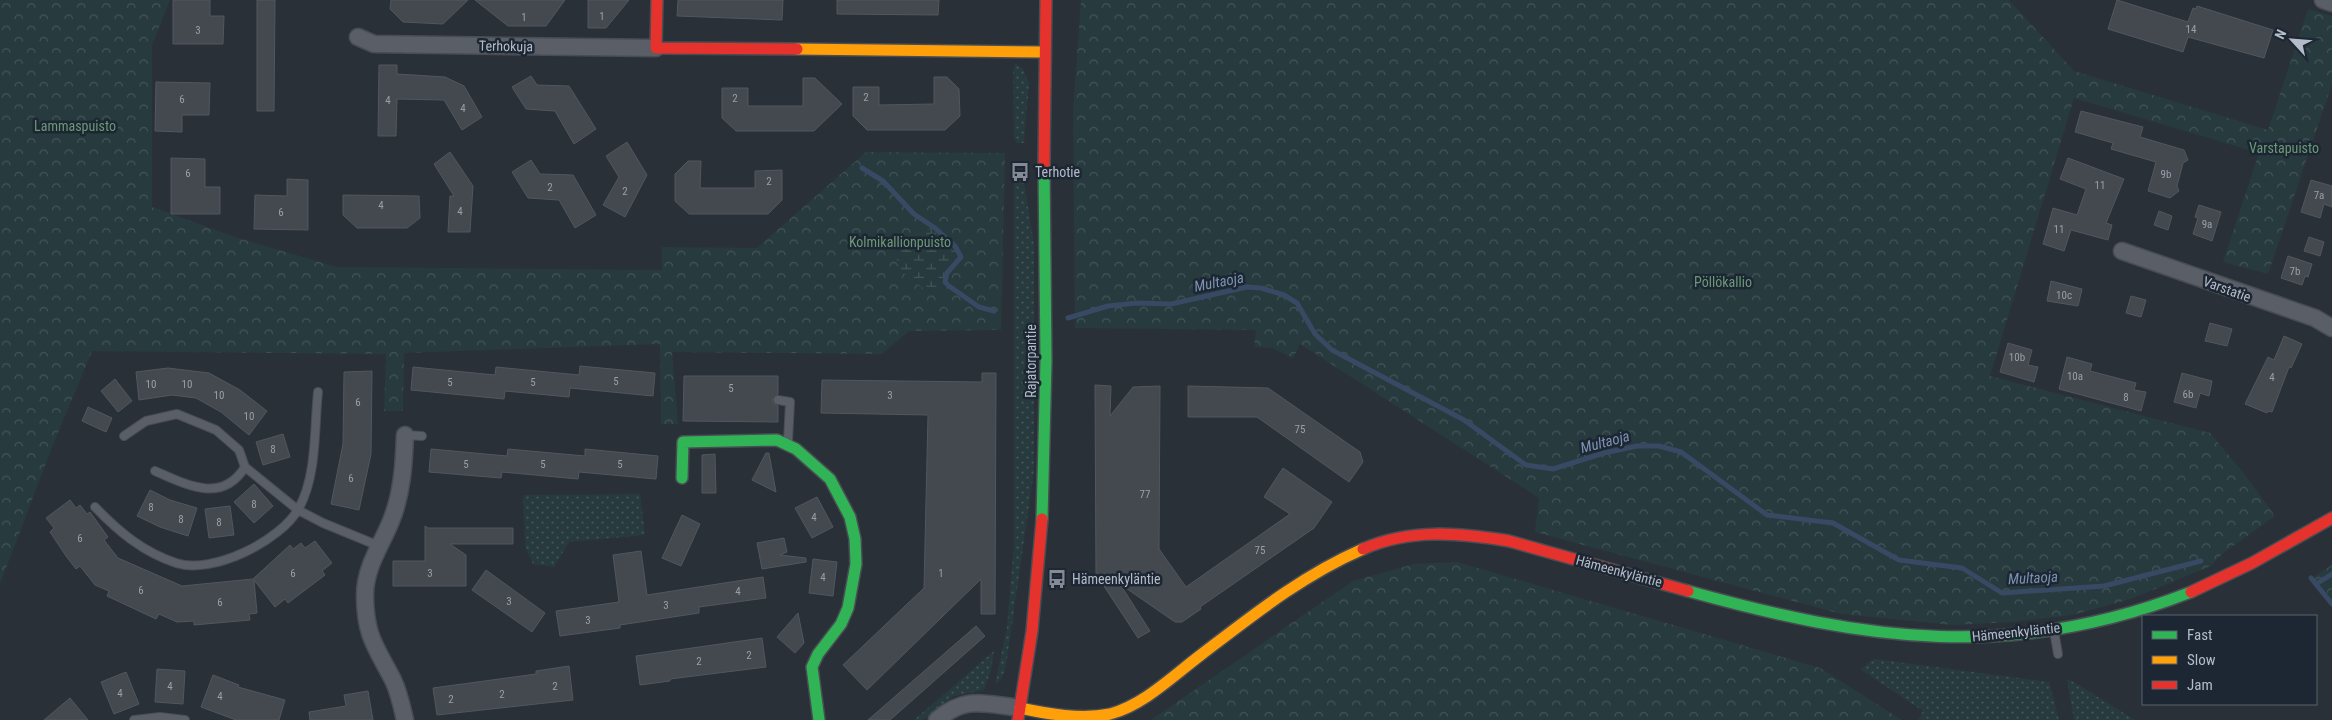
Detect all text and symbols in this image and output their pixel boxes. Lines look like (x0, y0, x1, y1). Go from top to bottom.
house number: 1 (599, 10, 605, 23)
house number: 1 (521, 11, 527, 24)
north arrow (2267, 15, 2317, 65)
house number: 14 (2186, 23, 2197, 36)
house number: 3 (195, 24, 201, 37)
text: N (2271, 27, 2289, 42)
street label: Terhokuja (479, 38, 533, 54)
house number: 2 (863, 91, 869, 104)
house number: 2 (732, 92, 738, 105)
house number: 6 (179, 93, 185, 106)
house number: 4 (385, 94, 391, 107)
house number: 4 (460, 102, 466, 115)
park label: Lammaspuisto (34, 118, 116, 134)
park label: Varstapuisto (2249, 140, 2319, 156)
bus stop icon: Terhotie (1009, 161, 1031, 183)
place label: Terhotie (1035, 164, 1081, 180)
house number: 6 (185, 167, 191, 180)
house number: 9b (2161, 168, 2171, 181)
house number: 2 (766, 175, 772, 188)
house number: 11 (2095, 179, 2105, 192)
house number: 2 (547, 181, 553, 194)
house number: 2 (622, 185, 628, 198)
house number: 7a (2314, 189, 2324, 202)
house number: 4 (378, 199, 384, 212)
house number: 4 (457, 205, 463, 218)
house number: 6 (278, 206, 284, 219)
house number: 9a (2202, 218, 2212, 231)
house number: 11 (2054, 223, 2064, 236)
park label: Kolmikallionpuisto (849, 234, 951, 250)
house number: 7b (2290, 265, 2300, 278)
water label: Multaoja (1193, 268, 1245, 296)
street label: Varstatie (2201, 273, 2253, 305)
park label: Pöllökallio (1694, 274, 1752, 290)
house number: 10c (2056, 289, 2072, 302)
street label: Rajatorpantie (1023, 324, 1039, 398)
house number: 10b (2009, 351, 2025, 364)
house number: 10a (2067, 370, 2083, 383)
house number: 4 (2269, 371, 2275, 384)
house number: 5 (613, 375, 619, 388)
house number: 5 (447, 376, 453, 389)
house number: 5 (530, 376, 536, 389)
house number: 10 (146, 378, 156, 391)
house number: 10 (182, 378, 192, 391)
house number: 5 (728, 382, 734, 395)
house number: 6b (2183, 388, 2193, 401)
house number: 10 (214, 389, 224, 402)
house number: 3 (887, 389, 893, 402)
house number: 8 (2123, 391, 2129, 404)
house number: 6 (355, 396, 361, 409)
house number: 10 (244, 410, 254, 423)
house number: 75 (1295, 423, 1305, 436)
water label: Multaoja (1578, 427, 1632, 457)
house number: 8 (270, 443, 276, 456)
house number: 5 (463, 458, 469, 471)
house number: 5 (540, 458, 546, 471)
house number: 5 (617, 458, 623, 471)
house number: 6 (348, 472, 354, 485)
house number: 77 (1140, 488, 1150, 501)
house number: 8 (251, 498, 257, 511)
house number: 8 (148, 501, 154, 514)
house number: 4 (811, 511, 817, 524)
house number: 8 (178, 513, 184, 526)
house number: 8 (216, 516, 222, 529)
house number: 6 (77, 532, 83, 545)
house number: 75 (1255, 544, 1265, 557)
street label: Hämeenkyläntie (1574, 552, 1664, 590)
house number: 6 (290, 567, 296, 580)
house number: 3 (427, 567, 433, 580)
house number: 1 (938, 567, 944, 580)
bus stop icon: Hämeenkyläntie (1046, 568, 1068, 590)
water label: Multaoja (2007, 568, 2059, 588)
house number: 4 (820, 571, 826, 584)
place label: Hämeenkyläntie (1072, 571, 1161, 587)
house number: 6 (138, 584, 144, 597)
house number: 4 (735, 585, 741, 598)
house number: 3 (506, 595, 512, 608)
house number: 6 (217, 596, 223, 609)
house number: 3 (663, 599, 669, 612)
house number: 3 (585, 614, 591, 627)
legend (2142, 615, 2317, 705)
street label: Hämeenkyläntie (1971, 619, 2061, 645)
text: Fast (2187, 626, 2212, 644)
house number: 2 (746, 649, 752, 662)
text: Slow (2187, 651, 2216, 669)
house number: 2 (696, 655, 702, 668)
text: Jam (2187, 676, 2213, 694)
house number: 4 (167, 680, 173, 693)
house number: 2 (552, 680, 558, 693)
house number: 4 (117, 687, 123, 700)
house number: 2 (499, 688, 505, 701)
house number: 4 (217, 690, 223, 703)
house number: 2 (448, 693, 454, 706)

